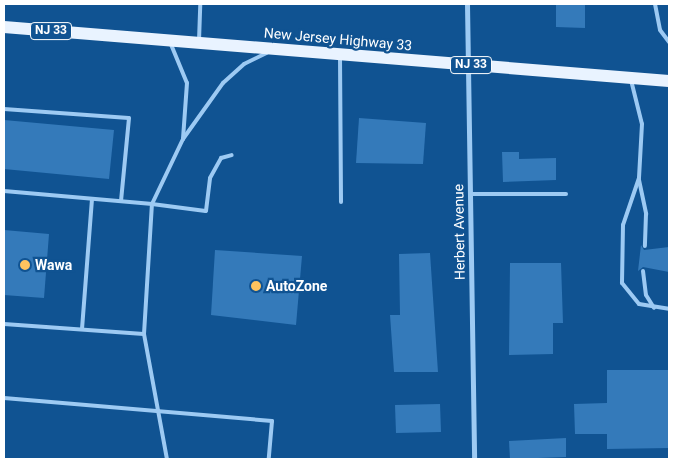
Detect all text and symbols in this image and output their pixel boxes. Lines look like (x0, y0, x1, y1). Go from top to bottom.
road number: NJ 33 (30, 22, 72, 40)
street label: New Jersey Highway 33 (263, 24, 413, 54)
road number: NJ 33 (450, 56, 492, 74)
street label: Herbert Avenue (450, 184, 468, 280)
place label: Wawa (35, 257, 72, 273)
marker: Wawa (19, 259, 31, 271)
place label: AutoZone (266, 278, 327, 294)
marker: AutoZone (250, 280, 262, 292)

